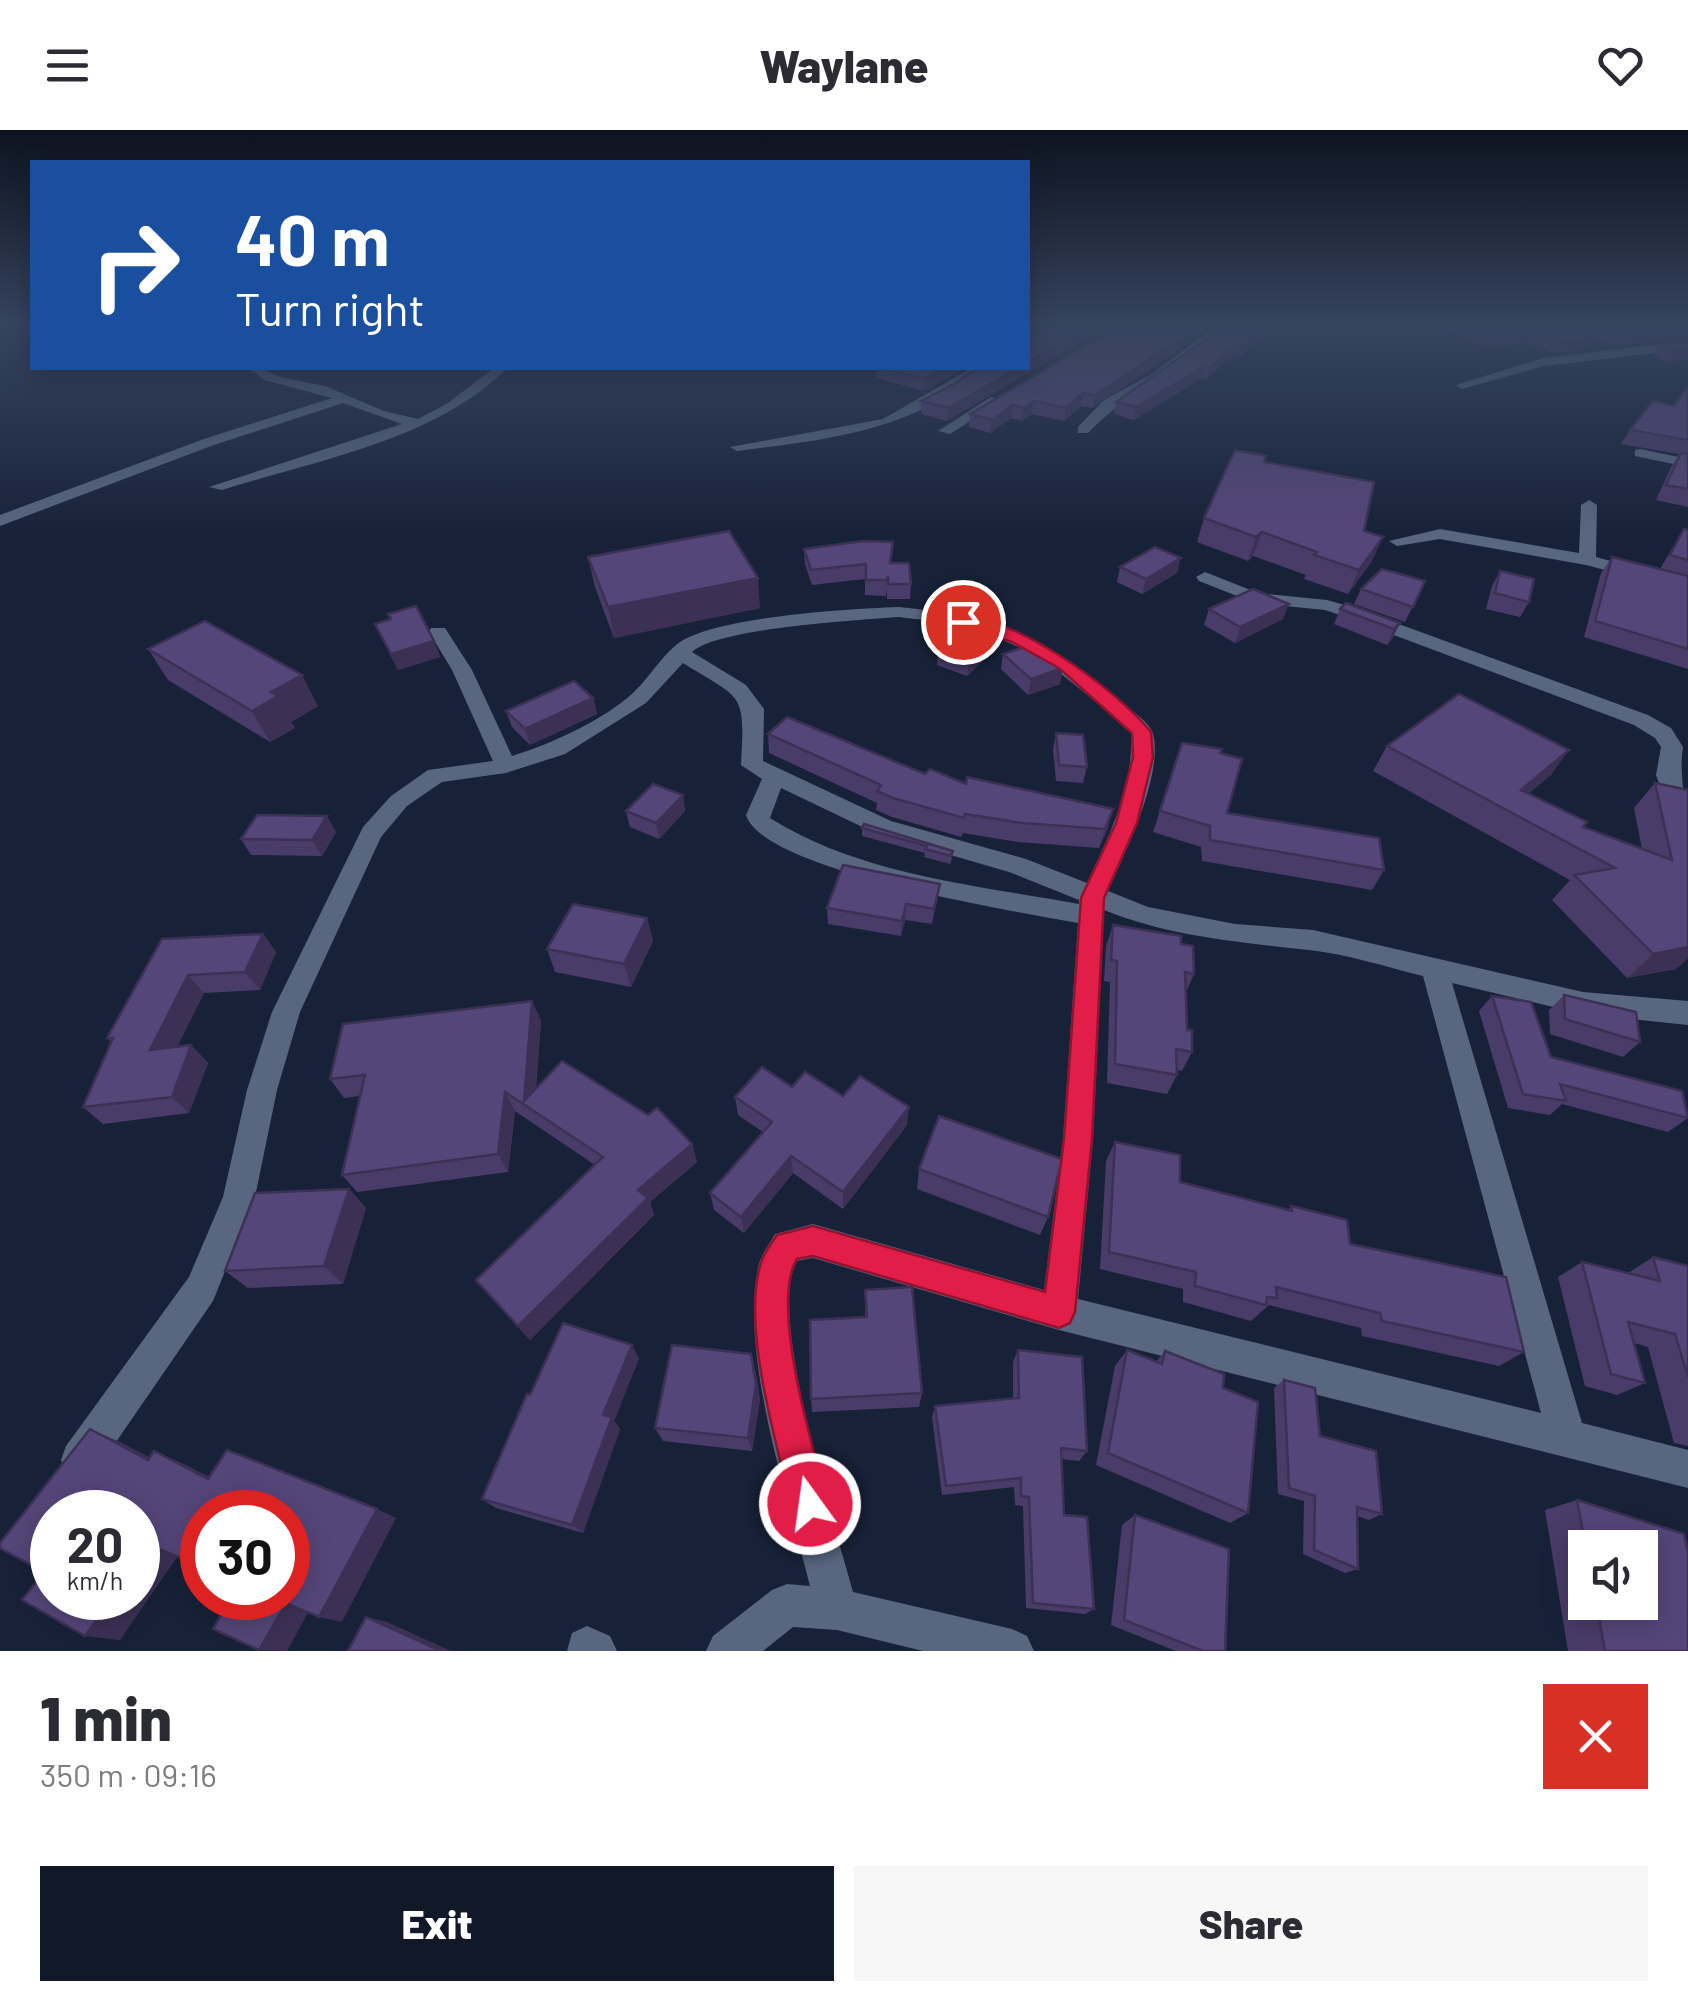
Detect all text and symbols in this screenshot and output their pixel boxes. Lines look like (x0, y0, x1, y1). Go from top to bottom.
icon: menu (40, 38, 95, 93)
text: Waylane (759, 38, 929, 92)
icon: heart (1593, 38, 1648, 93)
text: 40 m (235, 196, 390, 280)
icon: right (70, 200, 200, 330)
text: Turn right (235, 281, 425, 335)
pin (921, 580, 1006, 665)
icon: arrive (936, 595, 991, 650)
position arrow (758, 1452, 862, 1556)
speed limit sign: 30 (180, 1490, 310, 1620)
text: 20 (67, 1513, 123, 1573)
map controls (1568, 1530, 1658, 1620)
button: sound (1568, 1530, 1658, 1620)
text: km/h (67, 1565, 123, 1595)
text: 1 min (40, 1681, 172, 1753)
button: close (1543, 1684, 1648, 1789)
text: 350 m · 09:16 (40, 1755, 217, 1793)
button: Exit (40, 1866, 834, 1981)
button: Share (854, 1866, 1648, 1981)

